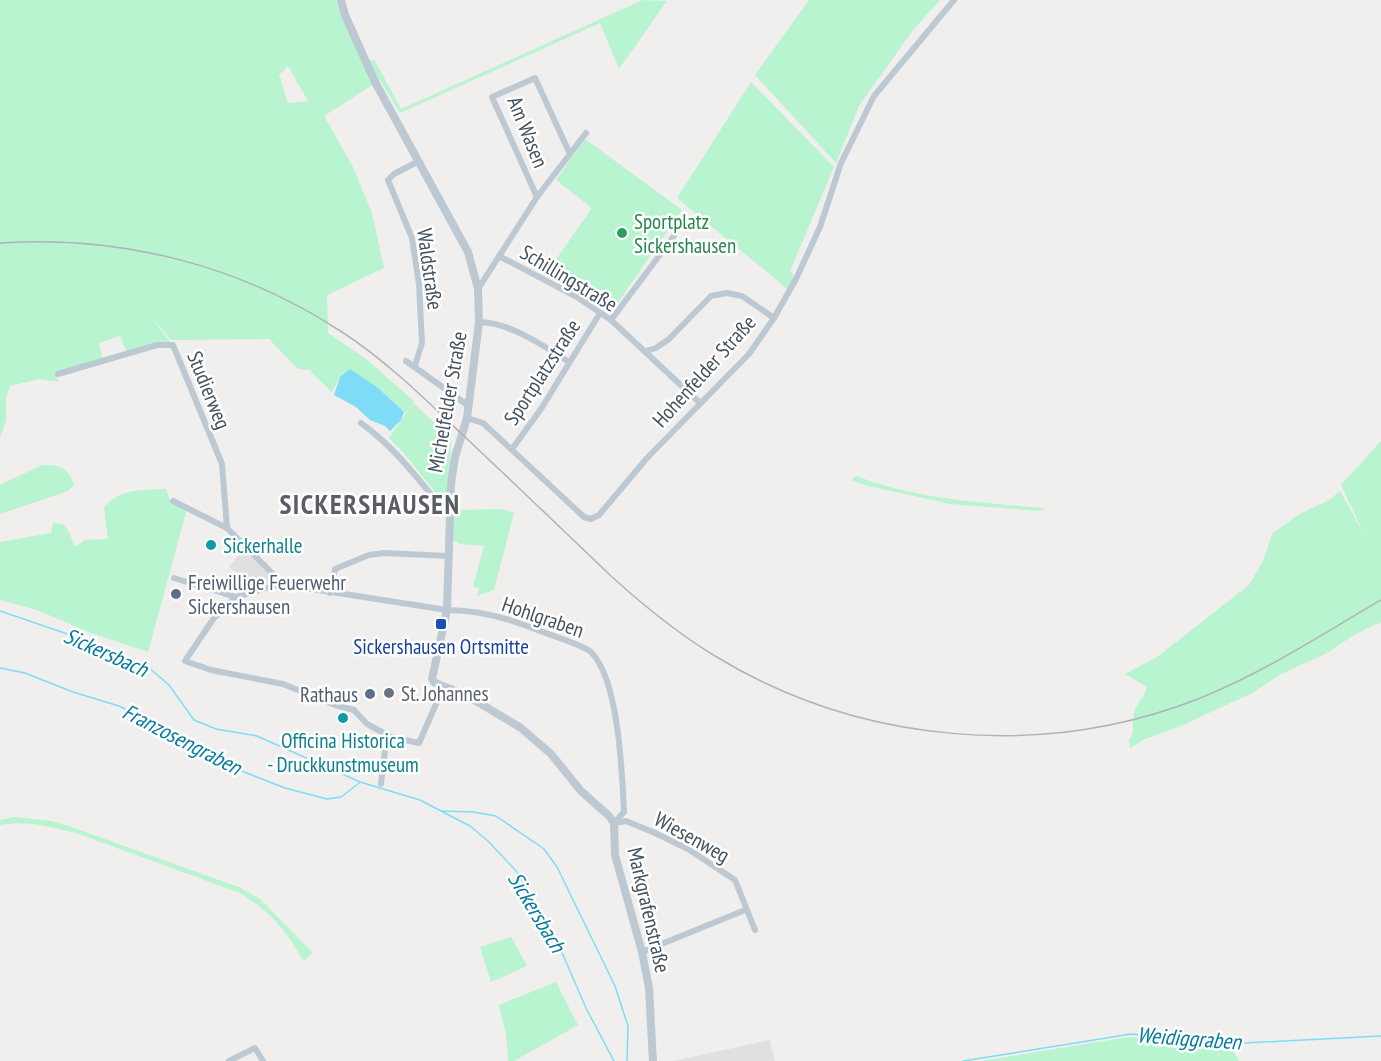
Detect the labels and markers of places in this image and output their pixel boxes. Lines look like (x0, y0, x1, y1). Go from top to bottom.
place label: Sportplatz Sickershausen (634, 208, 736, 259)
marker: Sportplatz Sickershausen (615, 226, 629, 240)
place label: Sickerhalle (223, 532, 303, 559)
marker: Sickerhalle (204, 538, 218, 552)
place label: Freiwillige Feuerwehr Sickershausen (188, 569, 346, 620)
marker: Freiwillige Feuerwehr Sickershausen (169, 587, 183, 601)
marker: Sickershausen Ortsmitte (434, 617, 448, 631)
place label: Sickershausen Ortsmitte (353, 633, 529, 660)
place label: St. Johannes (401, 680, 489, 707)
place label: Rathaus (300, 681, 358, 708)
marker: St. Johannes (382, 686, 396, 700)
marker: Rathaus (363, 687, 377, 701)
marker: Officina Historica - Druckkunstmuseum (336, 711, 350, 725)
place label: Officina Historica - Druckkunstmuseum (267, 727, 419, 778)

